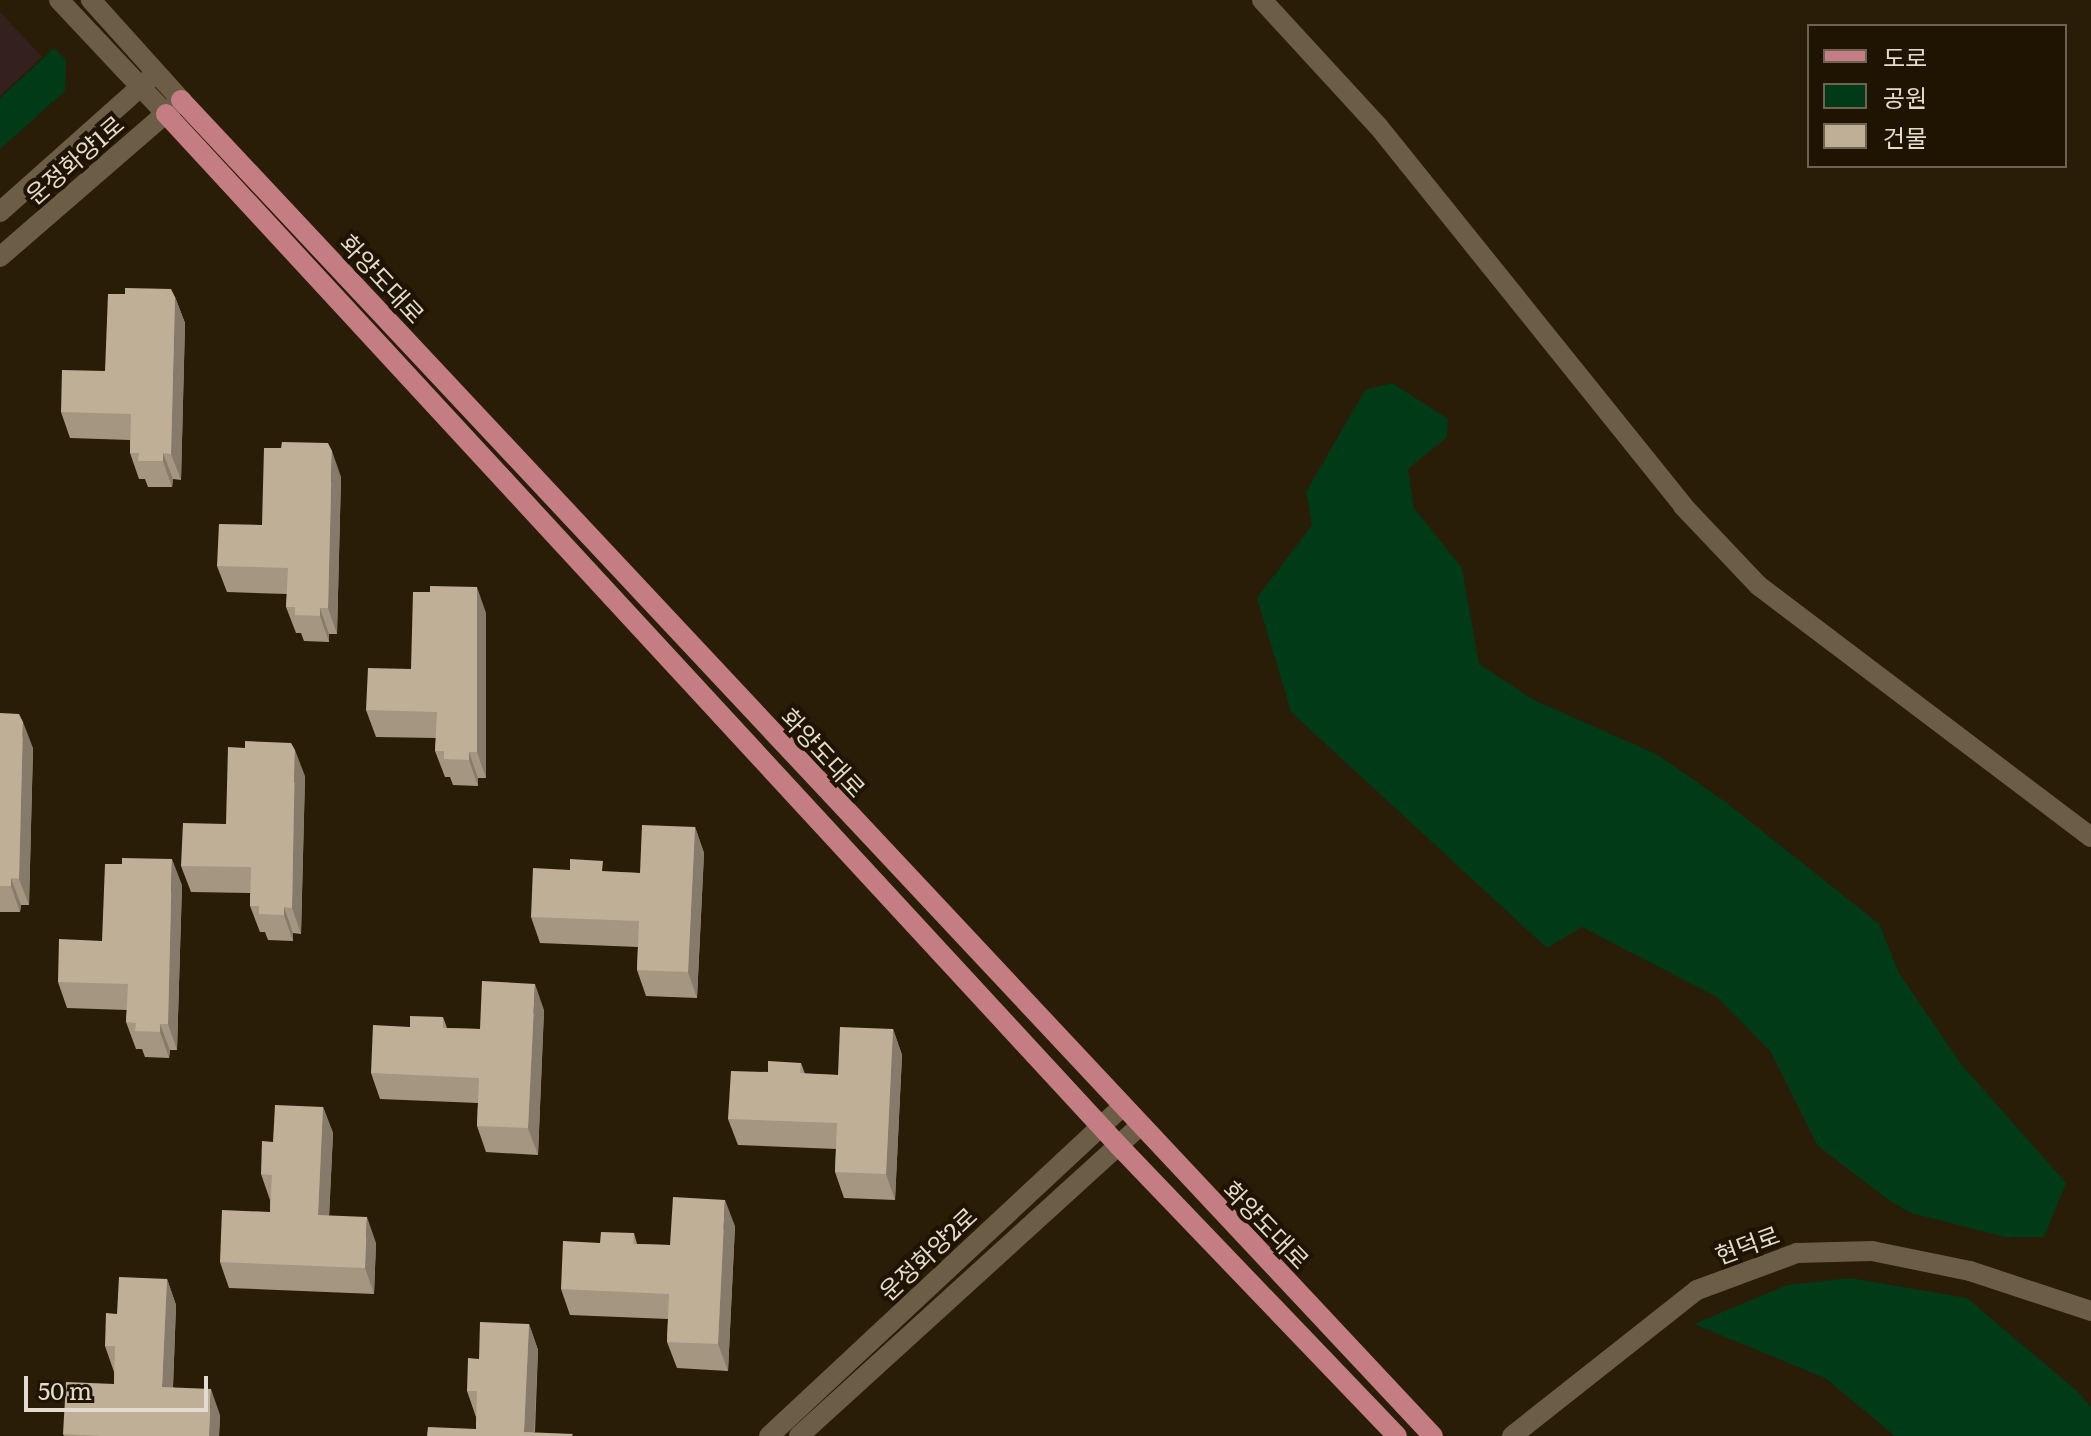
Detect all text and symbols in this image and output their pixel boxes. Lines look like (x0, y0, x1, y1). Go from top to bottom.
legend (1807, 24, 2067, 168)
text: 도로 (1883, 39, 1927, 74)
text: 공원 (1883, 79, 1927, 114)
street label: 운정화양1로 (19, 109, 129, 209)
text: 건물 (1883, 119, 1927, 154)
street label: 화양도대로 (335, 228, 431, 328)
street label: 화양도대로 (776, 702, 872, 802)
street label: 화양도대로 (1218, 1174, 1316, 1274)
street label: 운정화양2로 (872, 1201, 982, 1305)
street label: 현덕로 (1711, 1219, 1783, 1269)
scale bar (28, 1360, 212, 1410)
text: 50 m (38, 1372, 92, 1407)

